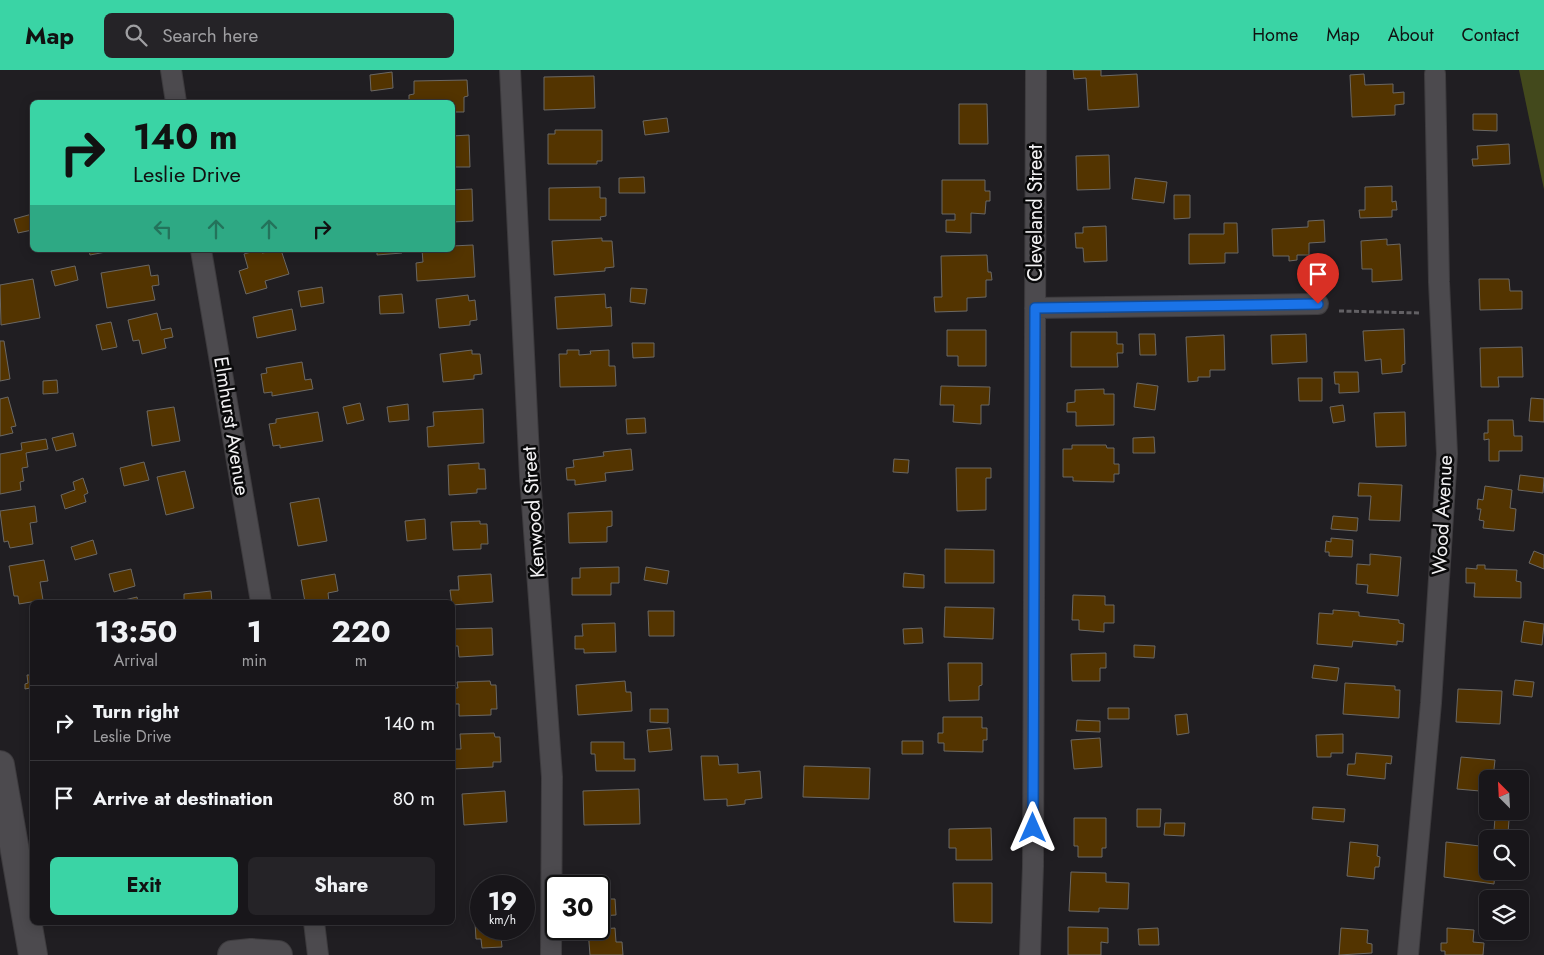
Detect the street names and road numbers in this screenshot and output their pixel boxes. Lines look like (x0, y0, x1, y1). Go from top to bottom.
street label: Cleveland Street (1021, 144, 1050, 281)
street label: Elmhurst Avenue (206, 355, 257, 498)
street label: Kenwood Street (514, 445, 553, 579)
street label: Wood Avenue (1425, 454, 1460, 576)

